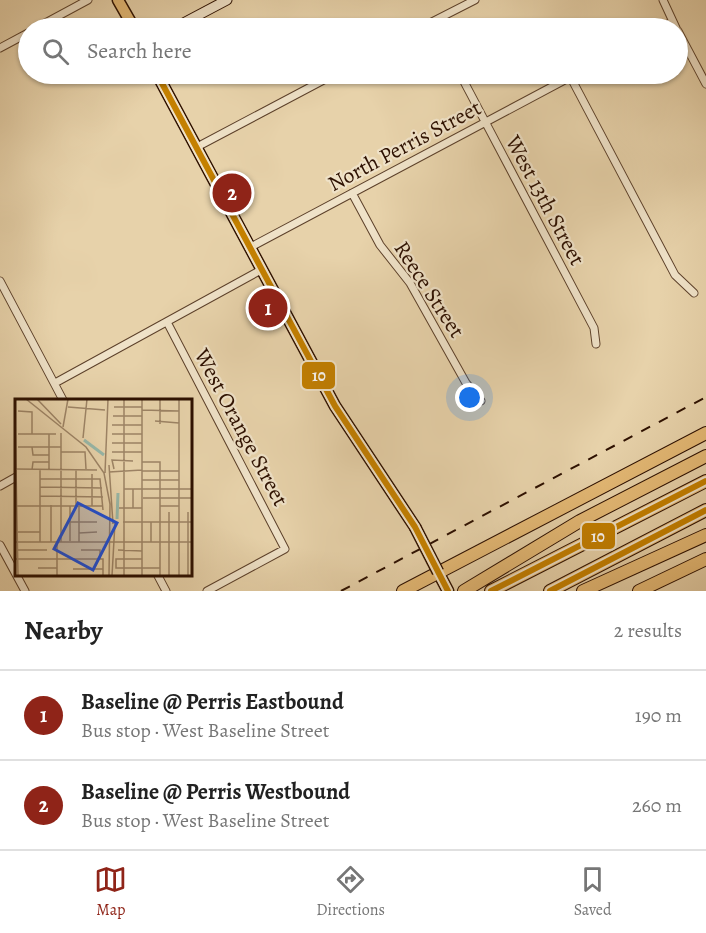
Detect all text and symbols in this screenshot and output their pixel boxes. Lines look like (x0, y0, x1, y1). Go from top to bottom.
search box (18, 18, 688, 84)
icon: search (39, 35, 72, 68)
text: Search here (87, 36, 192, 66)
street label: North Perris Street (323, 93, 486, 199)
street label: West 13th Street (498, 129, 592, 271)
pin: 2 (212, 170, 252, 216)
street label: Reece Street (387, 235, 472, 344)
pin: 1 (248, 286, 288, 330)
street label: West Orange Street (187, 343, 295, 511)
line badge: 10 (301, 361, 336, 390)
text: 10 (312, 365, 326, 387)
your location (455, 383, 484, 412)
inset map (15, 399, 192, 576)
line badge: 10 (581, 522, 616, 550)
text: 10 (591, 526, 605, 548)
text: Nearby (24, 613, 103, 648)
text: 2 results (614, 617, 682, 644)
text: Baseline @ Perris Eastbound (81, 687, 344, 717)
text: 1 (40, 702, 47, 729)
text: 190 m (635, 702, 682, 729)
text: Bus stop · West Baseline Street (81, 717, 329, 744)
text: Baseline @ Perris Westbound (81, 777, 350, 807)
text: 2 (39, 792, 48, 819)
text: 260 m (632, 792, 682, 819)
text: Bus stop · West Baseline Street (81, 807, 329, 834)
tab: Map (94, 863, 127, 921)
tab: Directions (316, 863, 385, 921)
tab: Saved (574, 863, 612, 921)

